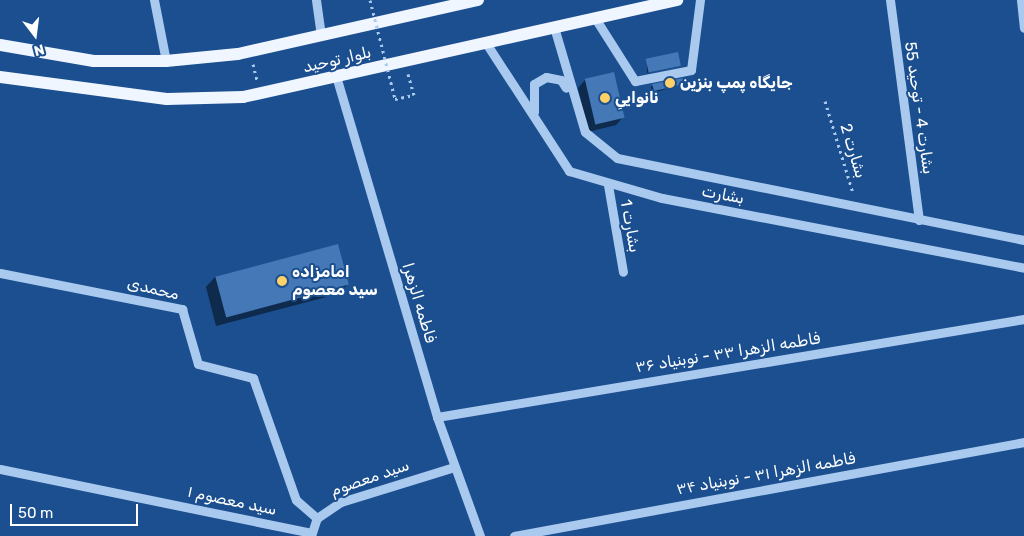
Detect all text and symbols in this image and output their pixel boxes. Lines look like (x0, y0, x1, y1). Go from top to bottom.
north arrow (10, 10, 60, 60)
text: N (32, 40, 46, 59)
street label: بشارت 4 - توحید 55 (900, 41, 938, 175)
street label: بلوار توحید (301, 43, 373, 77)
place label: جایگاه پمپ بنزین (680, 73, 793, 93)
marker: جایگاه پمپ بنزین (664, 77, 676, 89)
place label: نانواییِ (615, 88, 659, 108)
marker: نانواییِ (599, 92, 611, 104)
street label: بشارت 2 (836, 121, 870, 181)
street label: بشارت (700, 181, 746, 209)
street label: بشارت 1 (616, 198, 644, 254)
street label: فاطمه الزهرا (398, 261, 440, 345)
place label: امامزاده سید معصوم (292, 262, 378, 300)
street label: محمدی (125, 274, 181, 304)
marker: امامزاده سید معصوم (276, 275, 288, 287)
street label: فاطمه الزهرا ۳۳ - نوبنیاد ۳۶ (634, 329, 822, 377)
street label: فاطمه الزهرا ۳۱ - نوبنیاد ۳۴ (675, 449, 857, 499)
street label: سید معصوم (328, 456, 412, 500)
street label: سید معصوم ۱ (186, 482, 278, 520)
scale bar (12, 494, 140, 526)
text: 50 m (18, 504, 53, 522)

